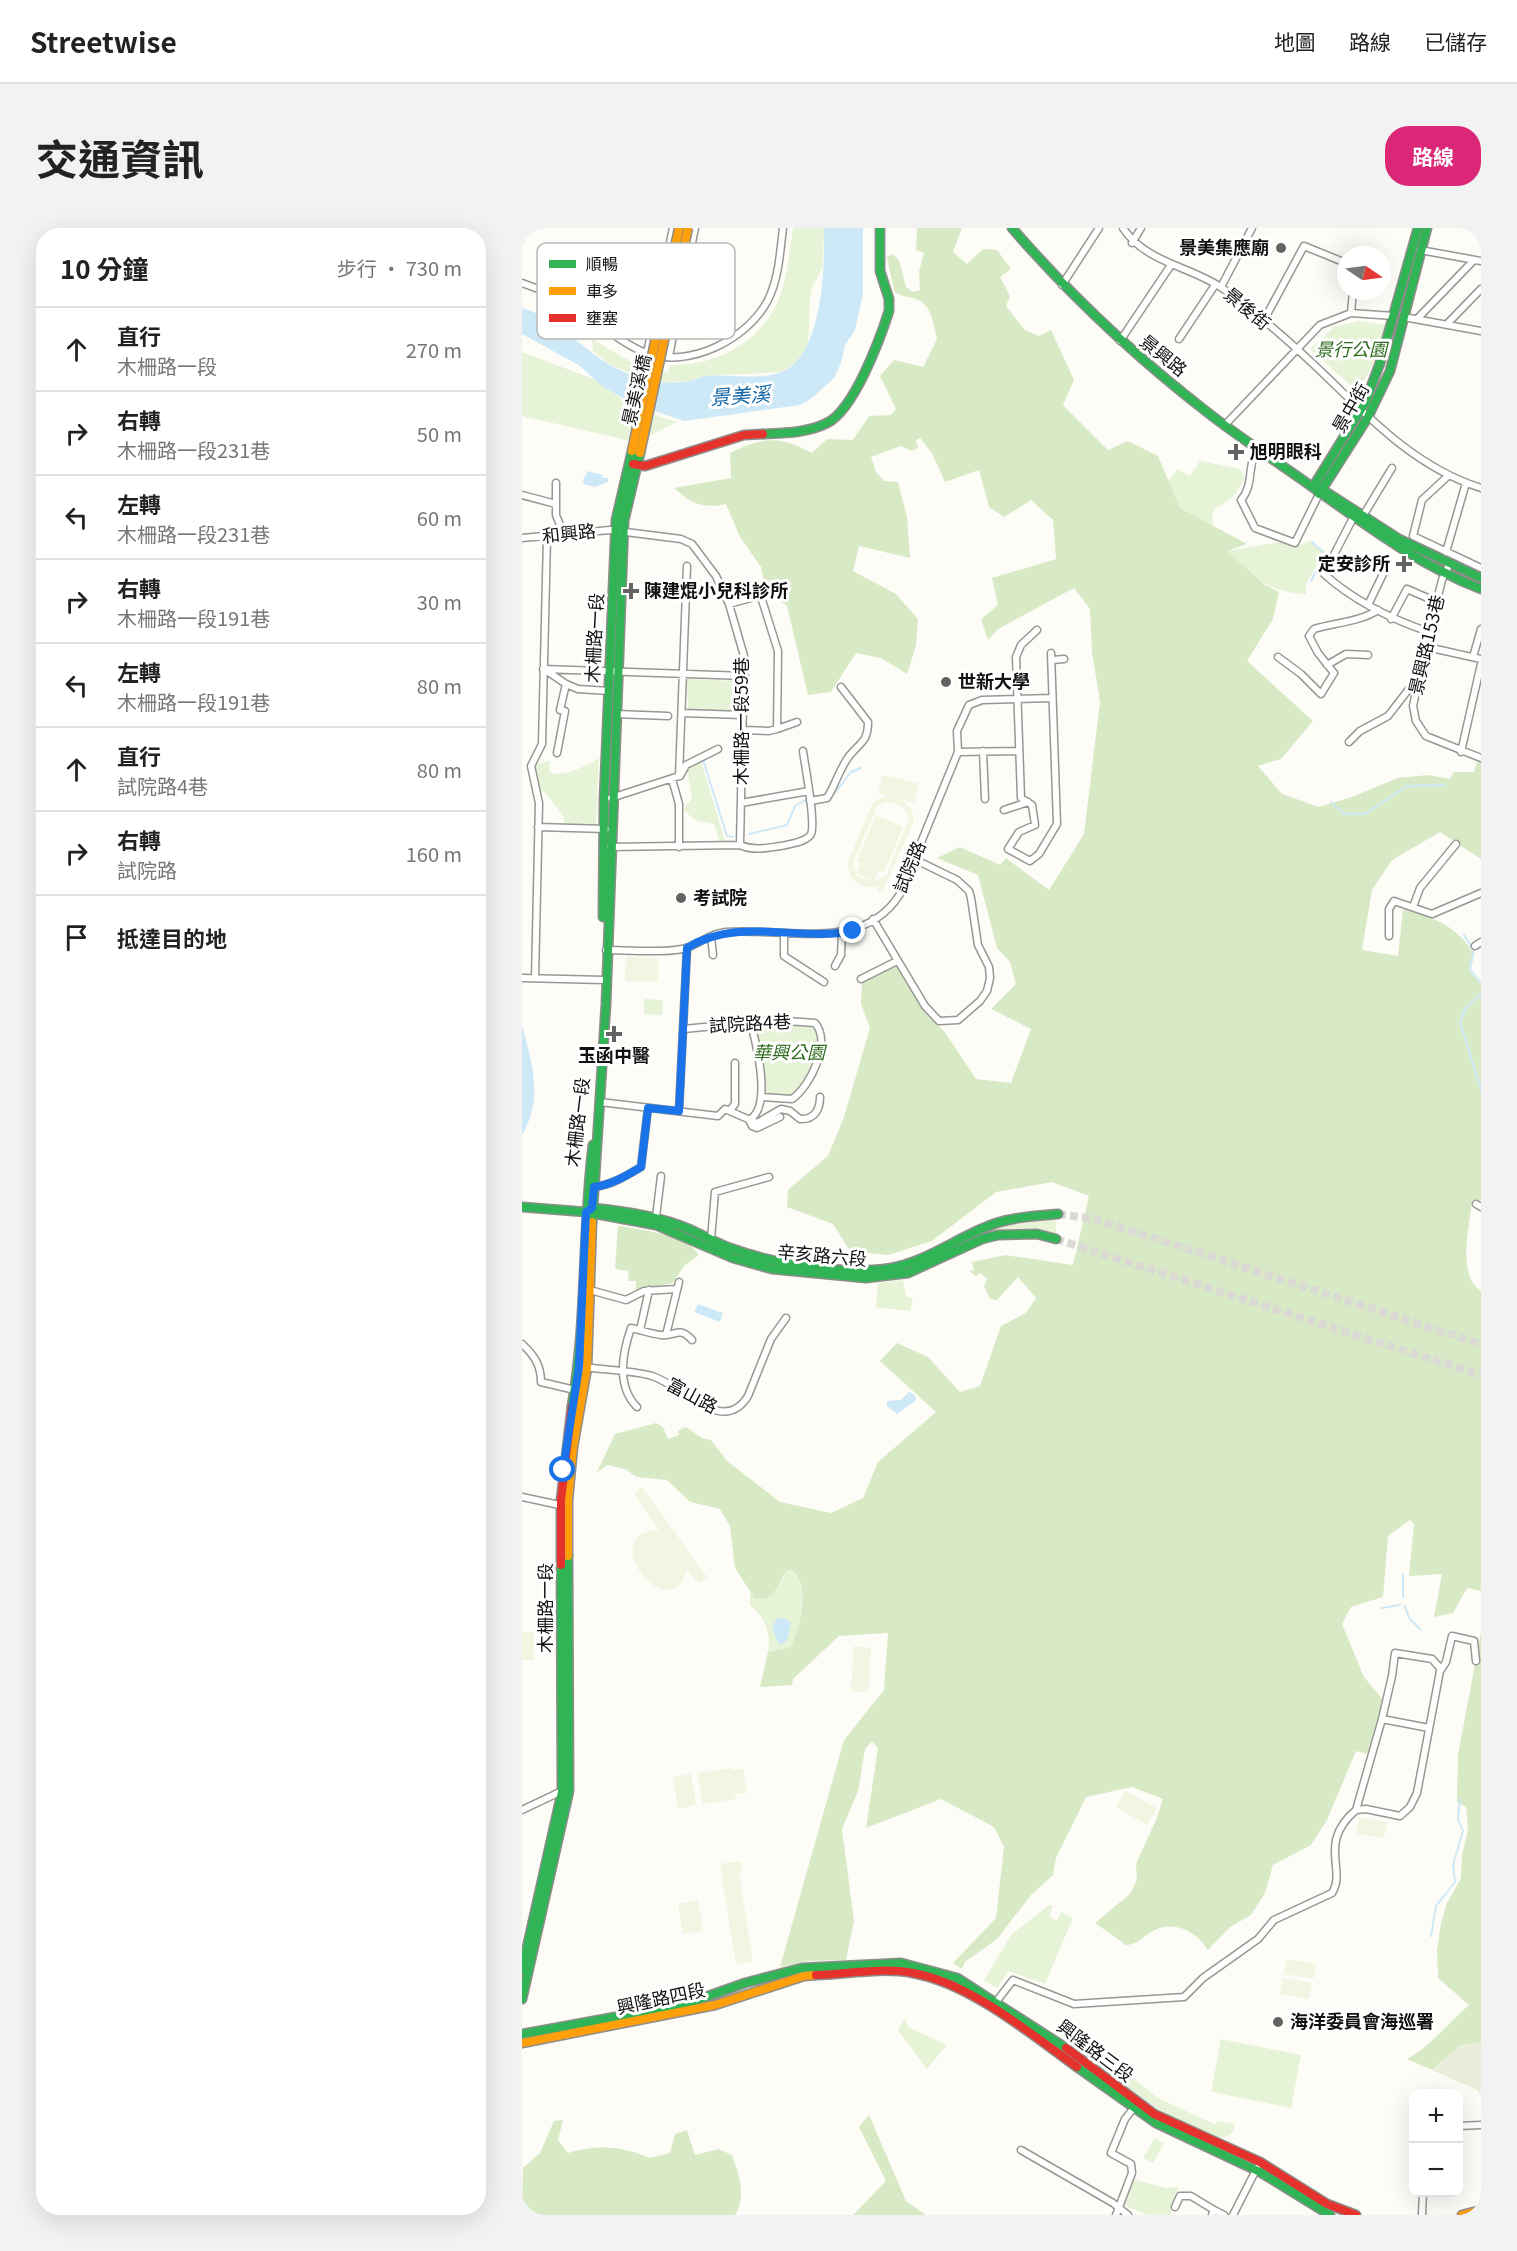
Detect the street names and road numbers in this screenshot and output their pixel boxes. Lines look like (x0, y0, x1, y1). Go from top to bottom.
street label: 景後街 (1219, 280, 1277, 335)
street label: 景興路 (1135, 327, 1193, 382)
street label: 景美溪橋 (614, 352, 656, 428)
street label: 景中街 (1325, 377, 1374, 437)
street label: 和興路 (541, 516, 597, 548)
street label: 木柵路一段 (578, 592, 608, 684)
street label: 景興路153巷 (1401, 592, 1449, 697)
street label: 木柵路一段59巷 (727, 657, 753, 785)
street label: 試院路 (886, 836, 931, 896)
street label: 試院路4巷 (708, 1007, 792, 1037)
street label: 木柵路一段 (558, 1076, 594, 1168)
street label: 辛亥路六段 (776, 1237, 868, 1271)
street label: 富山路 (663, 1370, 723, 1418)
street label: 木柵路一段 (531, 1563, 557, 1653)
street label: 興隆路四段 (614, 1975, 707, 2019)
street label: 興隆路三段 (1052, 2012, 1140, 2087)

